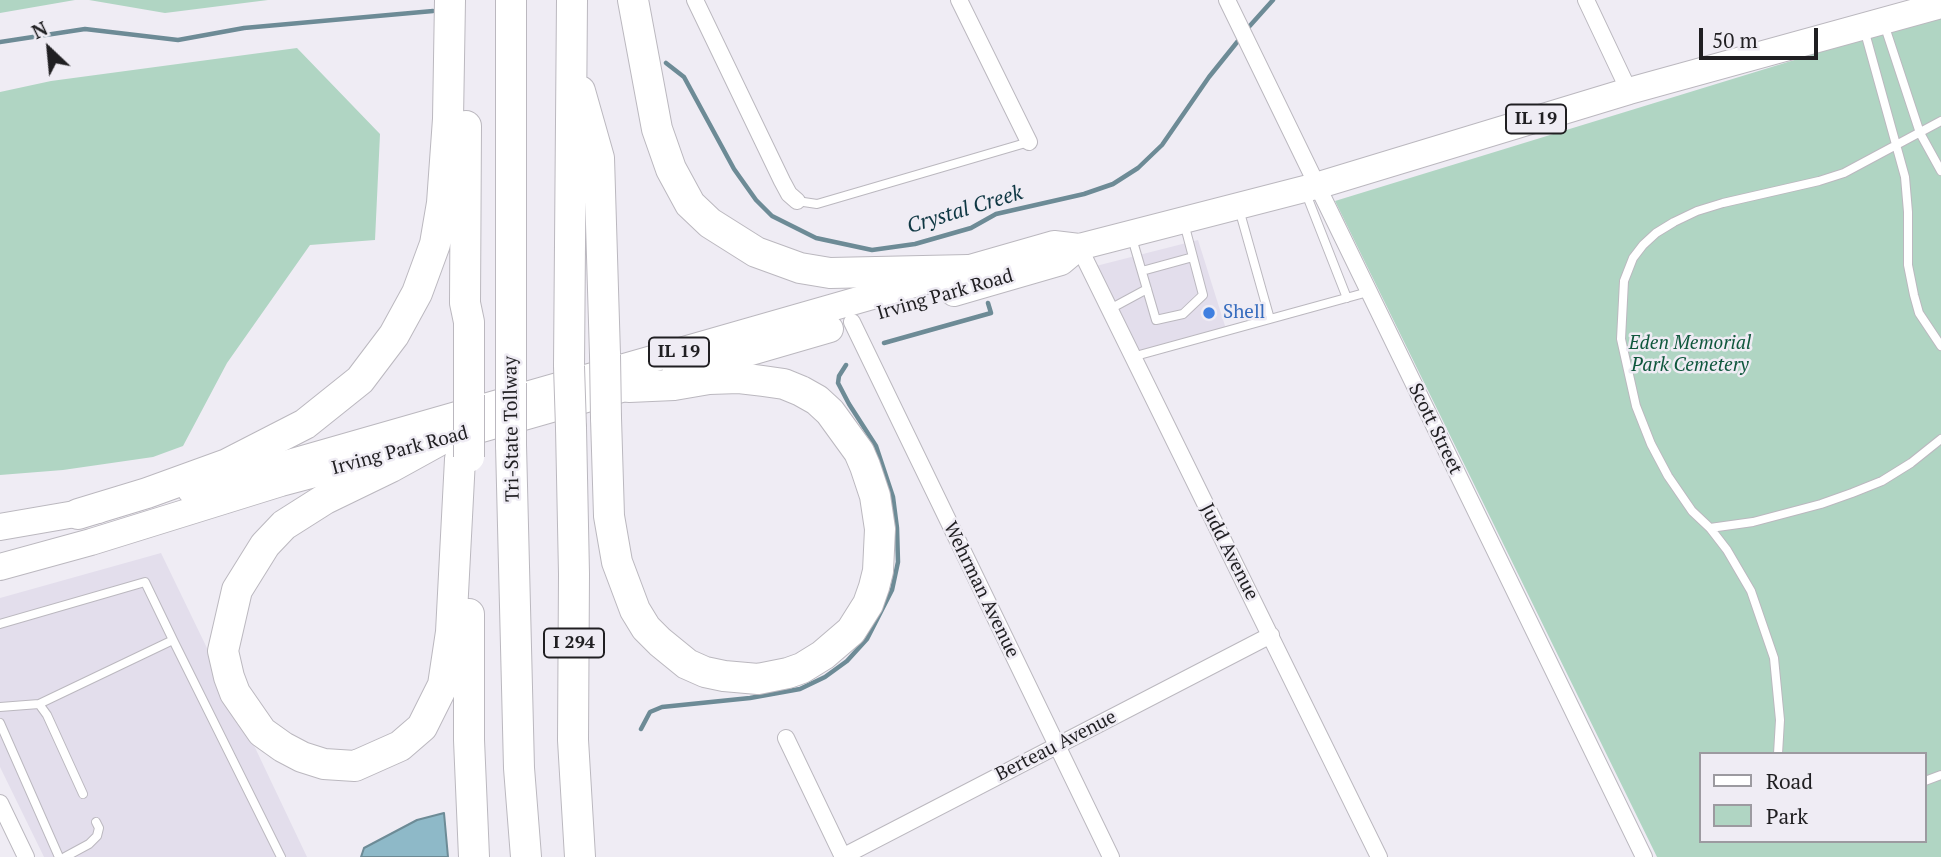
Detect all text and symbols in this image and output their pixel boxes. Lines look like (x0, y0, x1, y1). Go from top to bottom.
north arrow (14, 14, 84, 84)
scale bar (1703, 14, 1822, 58)
text: N (28, 15, 52, 44)
text: 50 m (1712, 26, 1758, 54)
road number: IL 19 (1506, 104, 1566, 134)
water label: Crystal Creek (904, 180, 1026, 240)
street label: Irving Park Road (874, 265, 1016, 325)
place label: Shell (1223, 302, 1265, 324)
marker: Shell (1201, 305, 1217, 321)
park label: Eden Memorial Park Cemetery (1629, 333, 1751, 377)
road number: IL 19 (649, 338, 709, 366)
street label: Tri-State Tollway (499, 356, 525, 502)
street label: Scott Street (1403, 380, 1467, 478)
street label: Irving Park Road (329, 422, 471, 480)
street label: Judd Avenue (1195, 500, 1263, 604)
street label: Wehrman Avenue (938, 518, 1024, 662)
road number: I 294 (544, 628, 604, 658)
street label: Berteau Avenue (992, 706, 1120, 786)
legend (1700, 752, 1927, 843)
text: Road (1766, 767, 1813, 795)
text: Park (1766, 802, 1808, 830)

